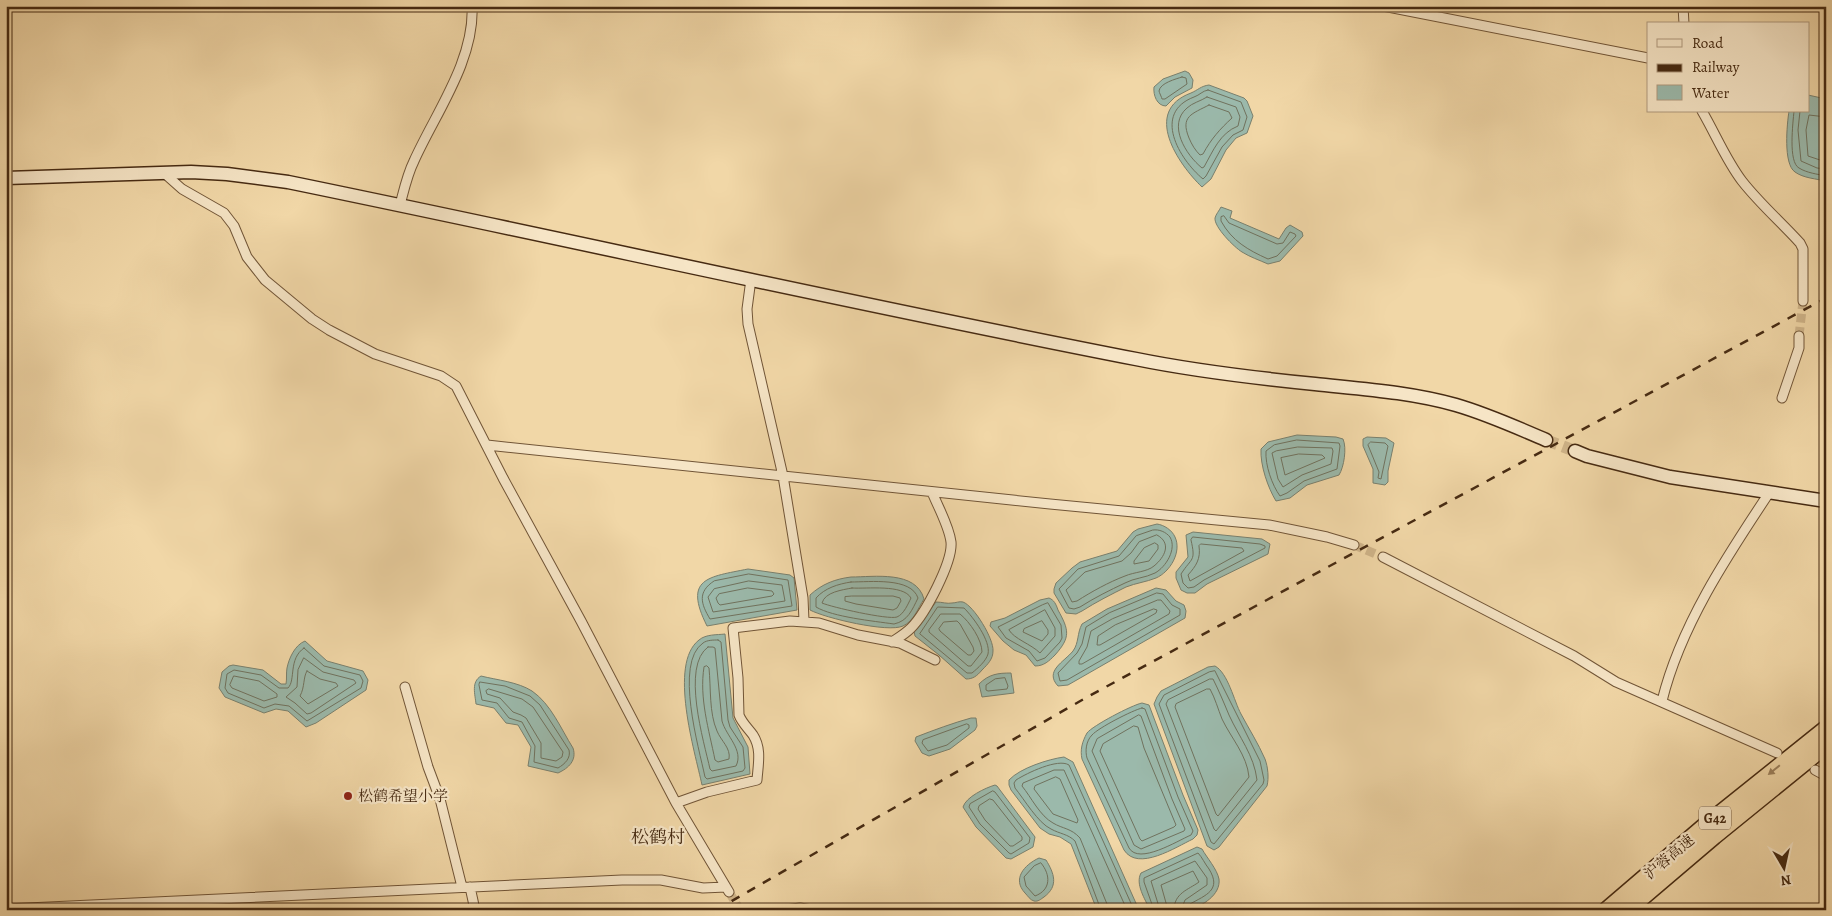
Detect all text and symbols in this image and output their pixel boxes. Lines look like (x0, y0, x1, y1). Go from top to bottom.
legend (1647, 22, 1810, 112)
text: Road (1692, 33, 1724, 53)
text: Railway (1692, 57, 1740, 77)
text: Water (1691, 83, 1729, 103)
one-way arrow (1768, 764, 1781, 775)
place label: 松鹤希望小学 (358, 786, 448, 806)
marker: 松鹤希望小学 (342, 790, 354, 802)
road number: G42 (1699, 806, 1731, 830)
district label: 松鹤村 (631, 825, 685, 849)
street label: 沪蓉高速 (1640, 830, 1698, 884)
north arrow (1760, 844, 1810, 894)
text: N (1779, 870, 1792, 891)

